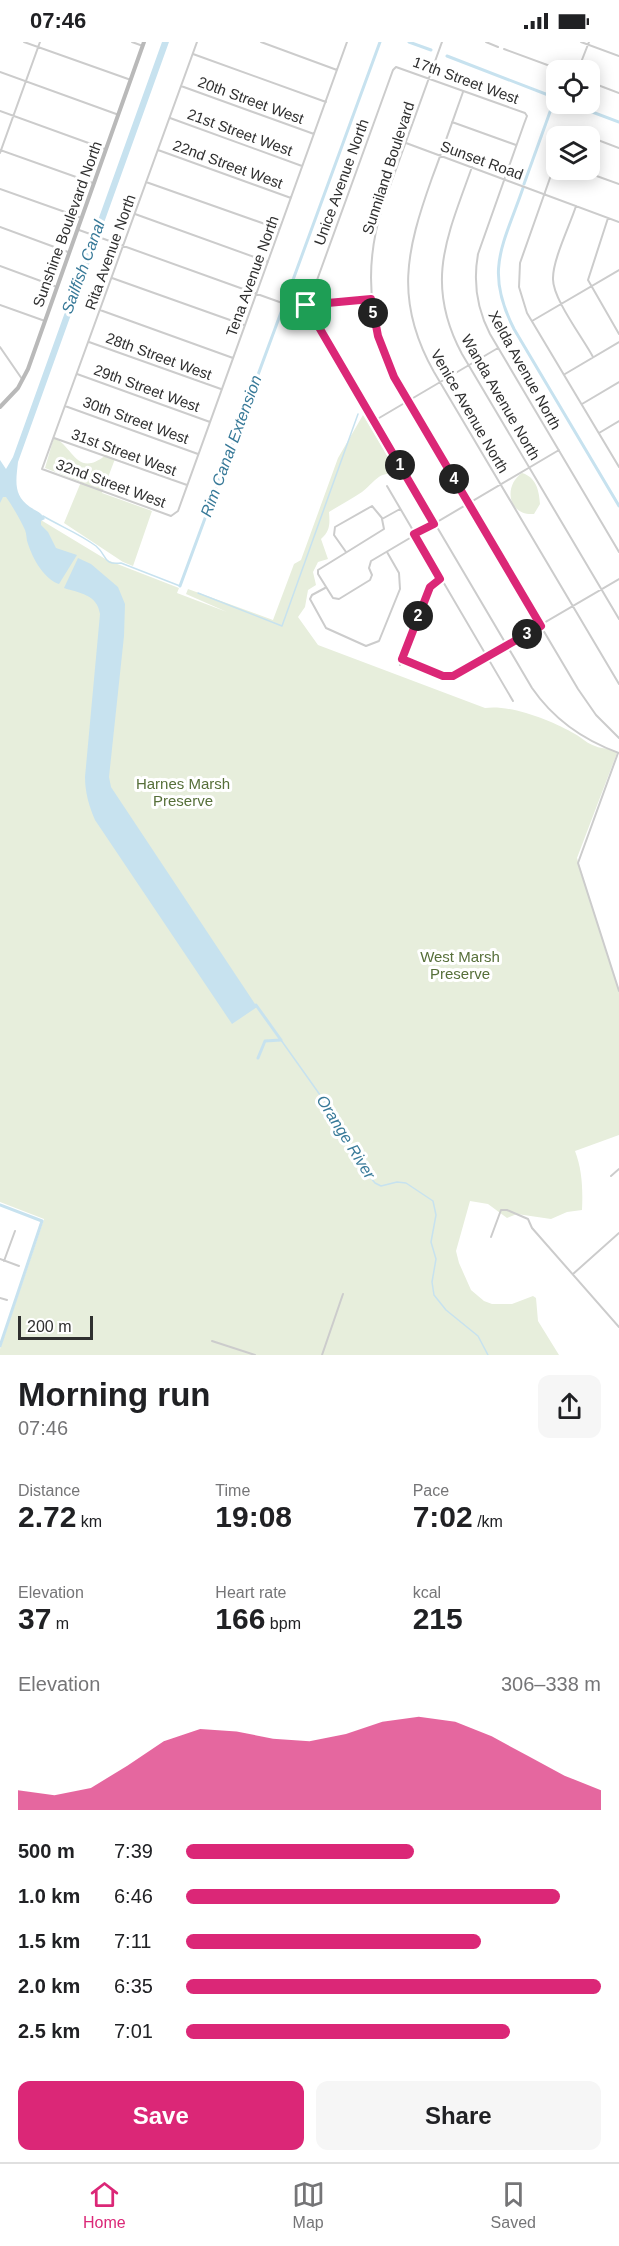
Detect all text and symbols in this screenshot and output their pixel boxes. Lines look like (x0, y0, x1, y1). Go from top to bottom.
text: 07:46 (30, 8, 86, 33)
street label: 17th Street West (411, 53, 522, 107)
map controls (546, 60, 600, 180)
button: locate (546, 60, 600, 114)
street label: 20th Street West (196, 73, 307, 127)
street label: Sunniland Boulevard (359, 100, 417, 236)
street label: 21st Street West (185, 105, 296, 159)
street label: Unice Avenue North (310, 117, 372, 247)
button: layers (546, 126, 600, 180)
street label: 22nd Street West (171, 136, 286, 192)
street label: Sunset Road (438, 137, 526, 183)
street label: Sunshine Boulevard North (29, 139, 105, 309)
street label: Rita Avenue North (81, 192, 139, 312)
street label: Tena Avenue North (222, 213, 282, 339)
water label: Sailfish Canal (58, 218, 108, 316)
pin (280, 279, 331, 330)
icon: arrive (289, 288, 322, 321)
pin: 5 (358, 298, 388, 328)
text: 5 (369, 304, 377, 321)
street label: Xelda Avenue North (485, 308, 565, 432)
street label: 28th Street West (104, 329, 215, 383)
street label: Wanda Avenue North (458, 331, 544, 463)
street label: Venice Avenue North (428, 346, 512, 476)
street label: 29th Street West (92, 361, 203, 415)
water label: Rim Canal Extension (197, 373, 265, 519)
street label: 30th Street West (81, 393, 192, 447)
street label: 31st Street West (69, 425, 180, 479)
pin: 1 (385, 450, 415, 480)
street label: 32nd Street West (54, 455, 169, 511)
text: 1 (396, 456, 404, 473)
pin: 4 (439, 464, 469, 494)
text: 4 (450, 470, 458, 487)
pin: 2 (403, 601, 433, 631)
text: 2 (414, 607, 422, 624)
pin: 3 (512, 619, 542, 649)
text: 3 (523, 625, 531, 642)
park label: Harnes Marsh Preserve (136, 775, 230, 809)
park label: West Marsh Preserve (420, 948, 500, 982)
water label: Orange River (314, 1092, 379, 1182)
scale bar (18, 1313, 93, 1340)
text: 200 m (27, 1318, 71, 1335)
button: share (538, 1375, 601, 1438)
text: Morning run (18, 1376, 210, 1413)
text: 07:46 (18, 1417, 68, 1439)
text: Distance (18, 1482, 80, 1499)
text: Time (215, 1482, 250, 1499)
text: Pace (413, 1482, 449, 1499)
text: 2.72 (18, 1500, 76, 1533)
text: 19:08 (215, 1500, 292, 1533)
text: 7:02 (413, 1500, 473, 1533)
text: km (76, 1513, 102, 1530)
text: /km (473, 1513, 503, 1530)
text: Elevation (18, 1584, 84, 1601)
text: Heart rate (215, 1584, 286, 1601)
text: kcal (413, 1584, 441, 1601)
text: 37 (18, 1602, 51, 1635)
text: 166 (215, 1602, 265, 1635)
text: 215 (413, 1602, 463, 1635)
text: m (51, 1615, 69, 1632)
text: bpm (265, 1615, 301, 1632)
text: Elevation (18, 1673, 100, 1695)
text: 306–338 m (501, 1673, 601, 1695)
text: 500 m (18, 1840, 75, 1862)
text: 7:39 (114, 1840, 153, 1862)
text: 1.0 km (18, 1885, 80, 1907)
text: 6:46 (114, 1885, 153, 1907)
text: 1.5 km (18, 1930, 80, 1952)
text: 7:11 (114, 1930, 151, 1952)
text: 2.0 km (18, 1975, 80, 1997)
text: 6:35 (114, 1975, 153, 1997)
text: 2.5 km (18, 2020, 80, 2042)
text: 7:01 (114, 2020, 153, 2042)
button: Save (18, 2081, 304, 2150)
button: Share (316, 2081, 601, 2150)
tab: Home (83, 2178, 126, 2232)
tab: Map (292, 2178, 325, 2232)
tab: Saved (491, 2178, 536, 2232)

